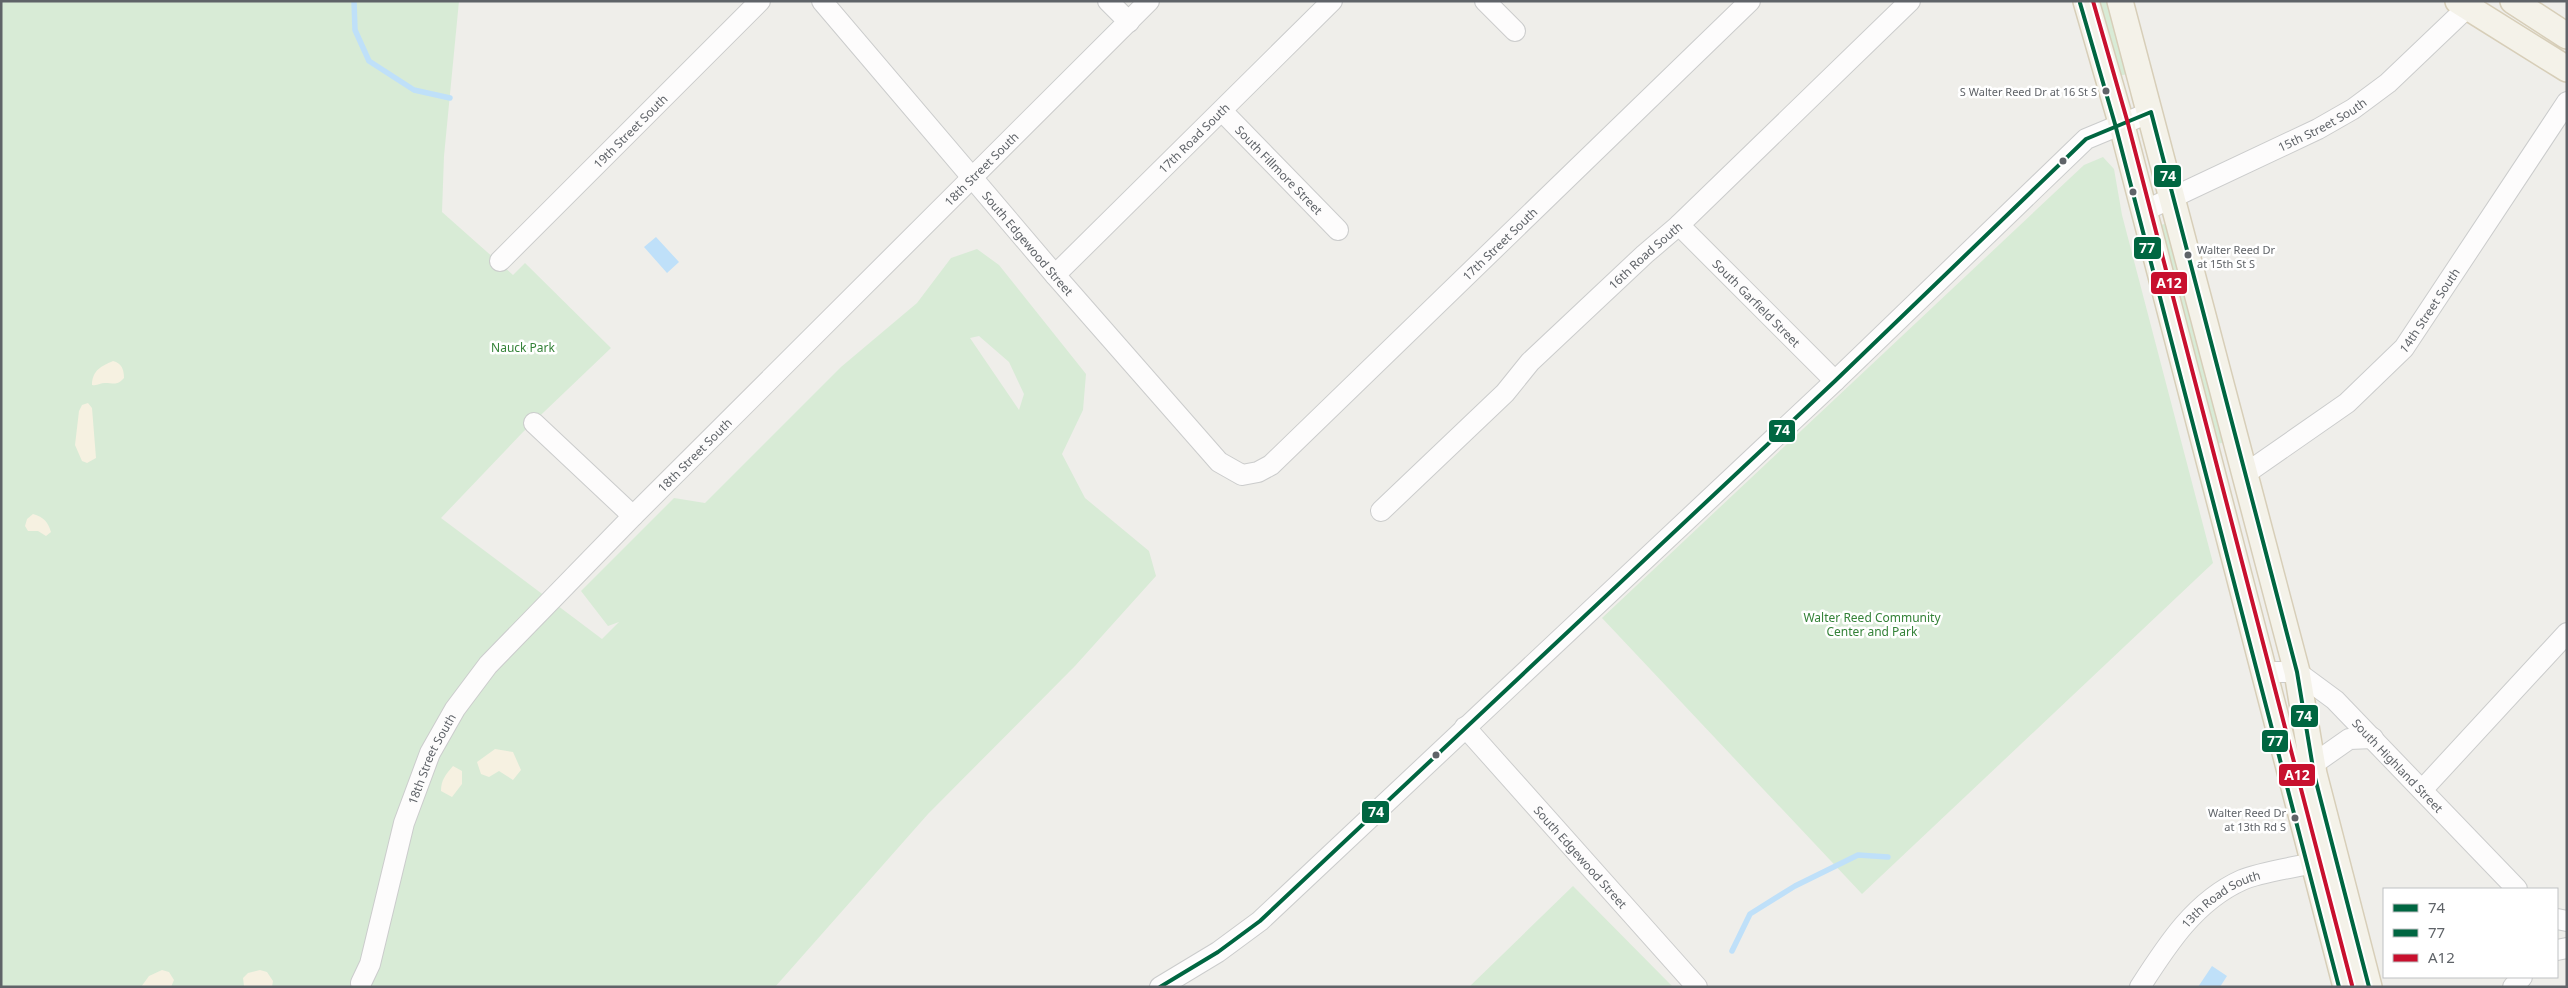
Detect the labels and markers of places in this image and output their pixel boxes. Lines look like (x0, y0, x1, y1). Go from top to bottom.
place label: S Walter Reed Dr at 16 St S (1960, 84, 2097, 99)
marker: S Walter Reed Dr at 16 St S (2101, 86, 2111, 96)
unlabelled marker (2058, 156, 2068, 166)
unlabelled marker (2128, 187, 2138, 197)
place label: Walter Reed Dr at 15th St S (2197, 242, 2276, 271)
marker: Walter Reed Dr at 15th St S (2183, 250, 2193, 260)
unlabelled marker (1431, 750, 1441, 760)
place label: Walter Reed Dr at 13th Rd S (2208, 805, 2286, 834)
marker: Walter Reed Dr at 13th Rd S (2290, 813, 2300, 823)

